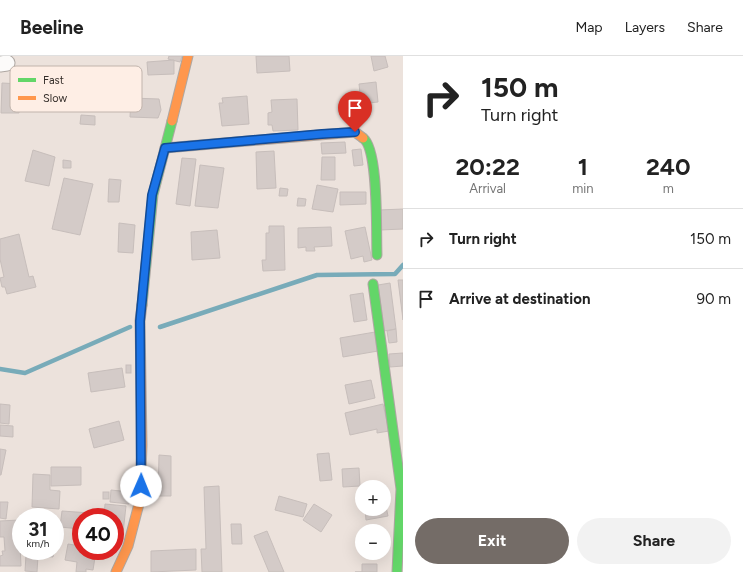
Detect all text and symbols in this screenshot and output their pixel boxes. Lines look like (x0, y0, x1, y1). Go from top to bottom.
text: Beeline (20, 16, 84, 39)
text: Map (575, 19, 603, 36)
text: Layers (625, 19, 665, 36)
text: Share (687, 19, 723, 36)
legend (10, 66, 142, 112)
text: 150 m (481, 70, 558, 104)
icon: right (415, 72, 467, 124)
text: Fast (43, 74, 64, 87)
pin (338, 91, 372, 132)
text: Slow (43, 92, 67, 105)
icon: arrive (344, 97, 366, 119)
text: Turn right (481, 104, 558, 126)
text: 20:22 (455, 152, 520, 181)
text: 1 (578, 152, 588, 181)
text: 240 (646, 152, 691, 181)
text: Arrival (469, 181, 506, 196)
text: min (572, 181, 594, 196)
text: m (663, 181, 674, 196)
icon: right (415, 228, 437, 250)
text: Turn right (449, 230, 517, 248)
text: 150 m (690, 230, 731, 248)
icon: arrive (415, 288, 437, 310)
text: Arrive at destination (449, 290, 590, 308)
text: 90 m (696, 290, 731, 308)
position arrow (120, 465, 162, 507)
map controls (355, 480, 391, 560)
button: + (355, 480, 391, 516)
speed limit sign: 40 (72, 508, 124, 560)
text: 31 (28, 517, 48, 541)
button: Exit (415, 518, 569, 564)
button: Share (577, 518, 731, 564)
button: − (355, 524, 391, 560)
text: km/h (27, 537, 49, 550)

